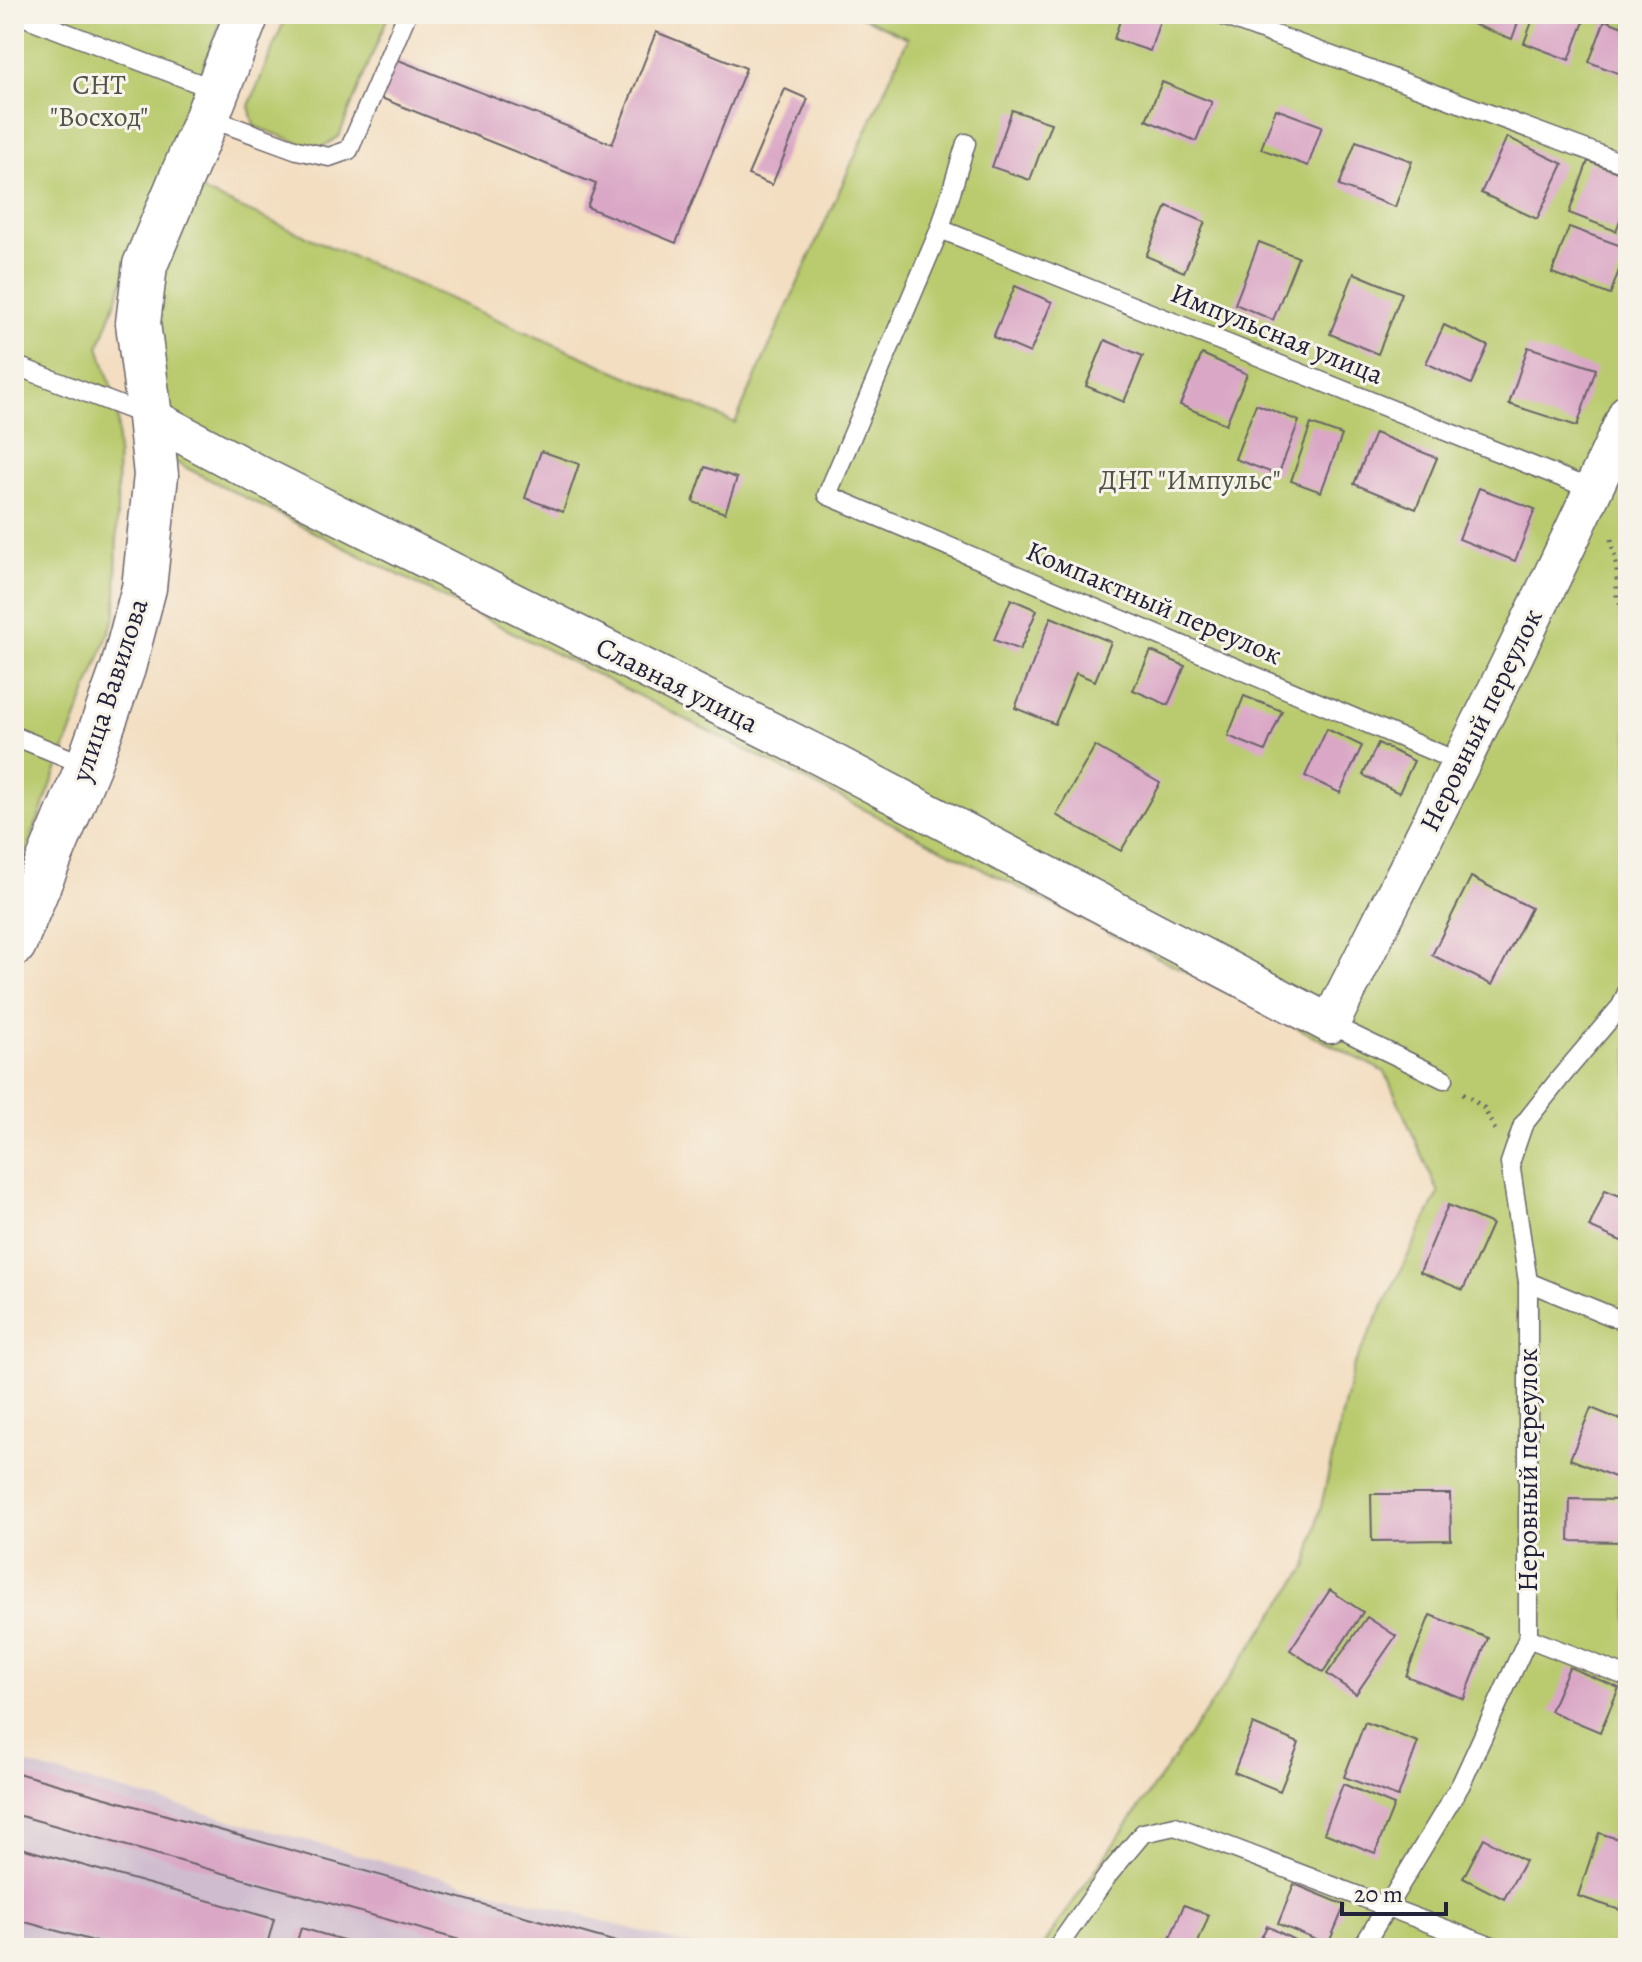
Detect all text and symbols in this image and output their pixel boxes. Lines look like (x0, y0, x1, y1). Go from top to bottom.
park label: СНТ "Восход" (50, 66, 148, 136)
street label: Импульсная улица (1165, 274, 1389, 394)
park label: ДНТ "Импульс" (1099, 461, 1281, 499)
street label: Компактный переулок (1020, 532, 1288, 674)
street label: улица Вавилова (62, 593, 158, 787)
street label: Неровный переулок (1410, 602, 1552, 838)
street label: Славная улица (589, 628, 765, 742)
street label: Неровный переулок (1509, 1348, 1547, 1592)
scale bar (1342, 1866, 1446, 1916)
text: 20 m (1354, 1878, 1403, 1910)

